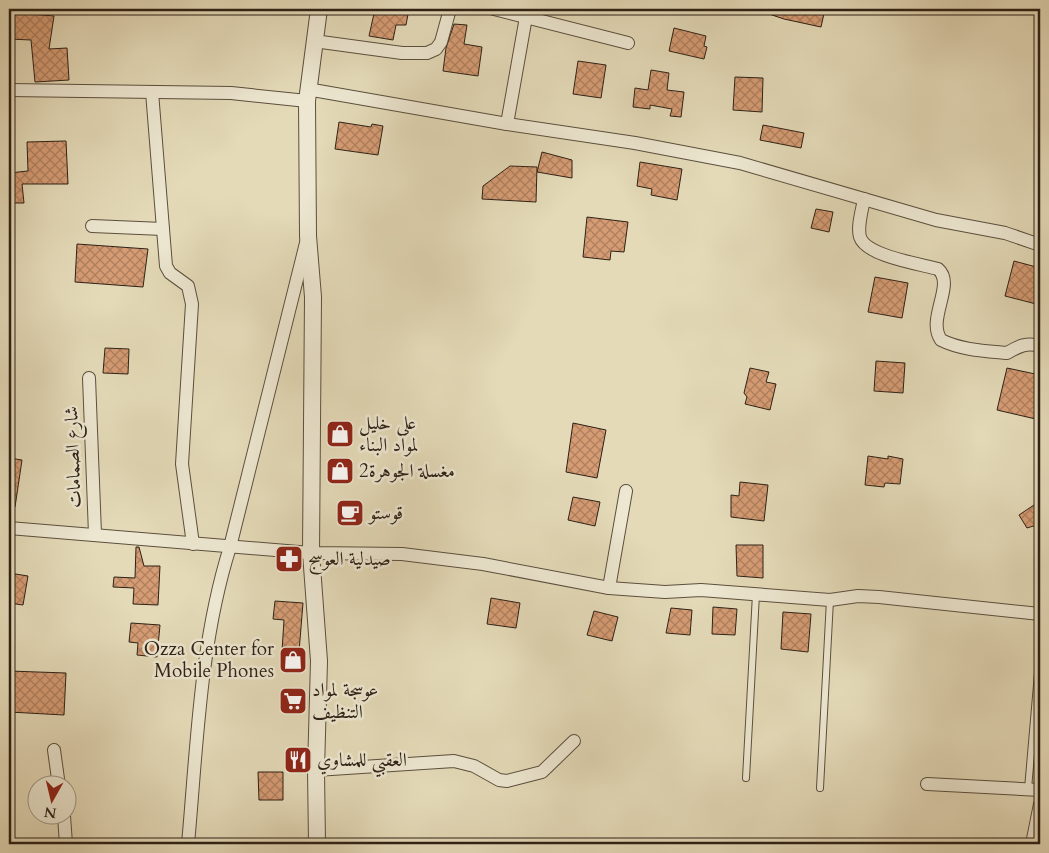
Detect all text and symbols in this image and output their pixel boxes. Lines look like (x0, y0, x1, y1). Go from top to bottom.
street label: شارع الصمامات (58, 406, 90, 508)
place label: علي خليل لمواد البناء (359, 410, 418, 458)
shop icon: علي خليل لمواد البناء (325, 419, 355, 449)
shop icon: مغسلة الجوهرة2 (325, 456, 355, 486)
place label: مغسلة الجوهرة2 (359, 458, 455, 484)
cafe icon: قوستو (335, 498, 365, 528)
place label: قوستو (367, 500, 403, 526)
pharmacy icon: صيدلية العوسج (274, 544, 304, 574)
place label: صيدلية العوسج (308, 546, 391, 575)
place label: Ozza Center for Mobile Phones (144, 636, 274, 684)
shop icon: Ozza Center for Mobile Phones (278, 645, 308, 675)
place label: عوسجة لمواد التنظيف (312, 677, 378, 725)
supermarket icon: عوسجة لمواد التنظيف (278, 686, 308, 716)
restaurant icon: العقبي للمشاوي (283, 745, 313, 775)
place label: العقبي للمشاوي (317, 747, 407, 778)
north arrow (28, 776, 78, 826)
text: N (43, 802, 58, 823)

